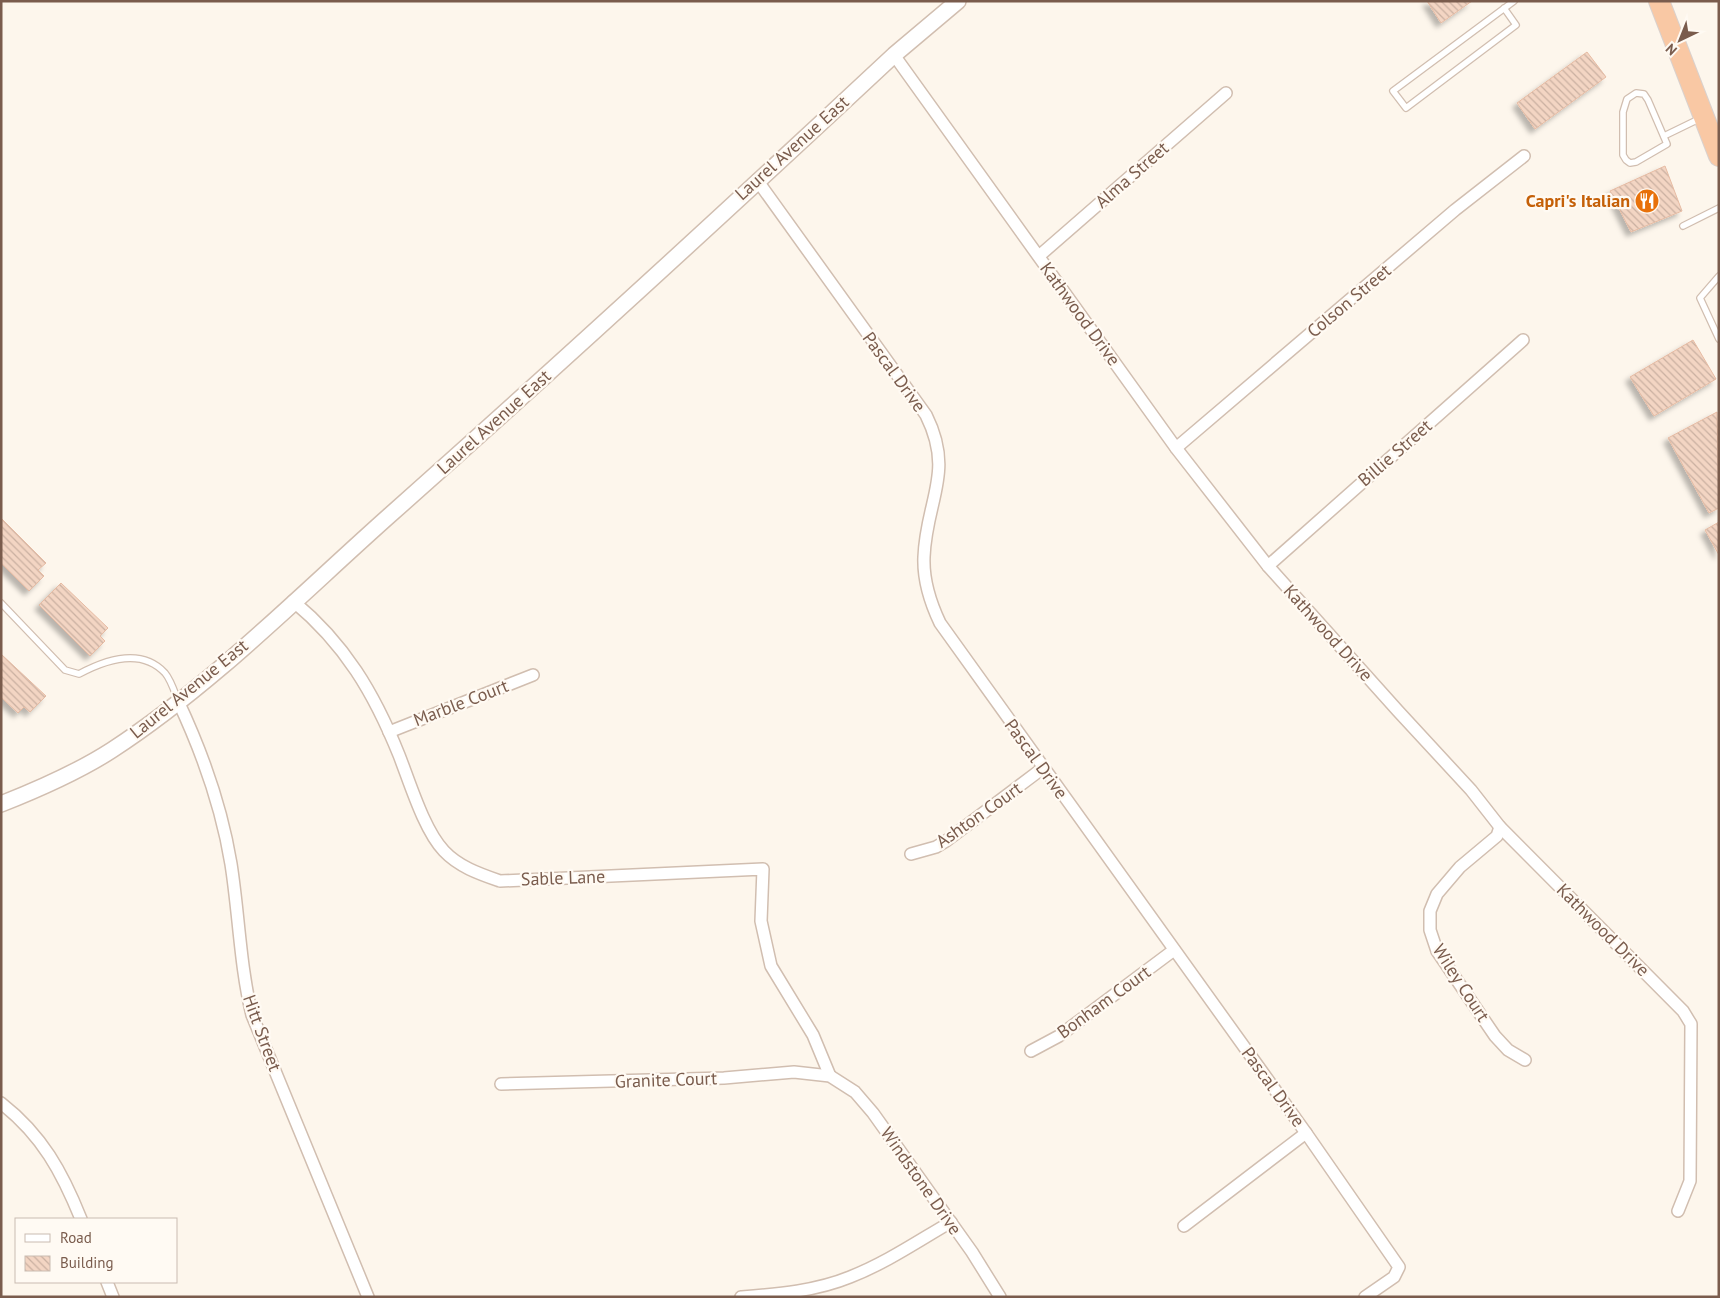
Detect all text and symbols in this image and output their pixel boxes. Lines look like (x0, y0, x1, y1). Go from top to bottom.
north arrow (1655, 15, 1705, 65)
text: N (1662, 40, 1681, 59)
street label: Laurel Avenue East (730, 90, 853, 205)
street label: Alma Street (1090, 136, 1173, 213)
restaurant icon: Capri's Italian (1634, 188, 1660, 214)
place label: Capri's Italian (1526, 189, 1630, 212)
street label: Kathwood Drive (1035, 257, 1126, 370)
street label: Colson Street (1302, 259, 1395, 342)
street label: Pascal Drive (858, 327, 931, 416)
street label: Laurel Avenue East (432, 364, 555, 479)
street label: Billie Street (1353, 414, 1436, 491)
street label: Kathwood Drive (1279, 579, 1378, 686)
street label: Laurel Avenue East (125, 634, 253, 743)
street label: Marble Court (410, 674, 512, 731)
street label: Pascal Drive (1000, 714, 1073, 803)
street label: Ashton Court (931, 777, 1026, 853)
street label: Sable Lane (520, 865, 605, 890)
street label: Kathwood Drive (1552, 878, 1655, 981)
street label: Wiley Court (1428, 940, 1495, 1026)
street label: Bonham Court (1052, 960, 1155, 1043)
street label: Hitt Street (238, 991, 287, 1074)
street label: Pascal Drive (1237, 1042, 1310, 1131)
street label: Granite Court (614, 1066, 718, 1093)
street label: Windstone Drive (876, 1122, 967, 1239)
legend (15, 1218, 178, 1283)
text: Road (60, 1228, 92, 1247)
text: Building (60, 1253, 114, 1272)

